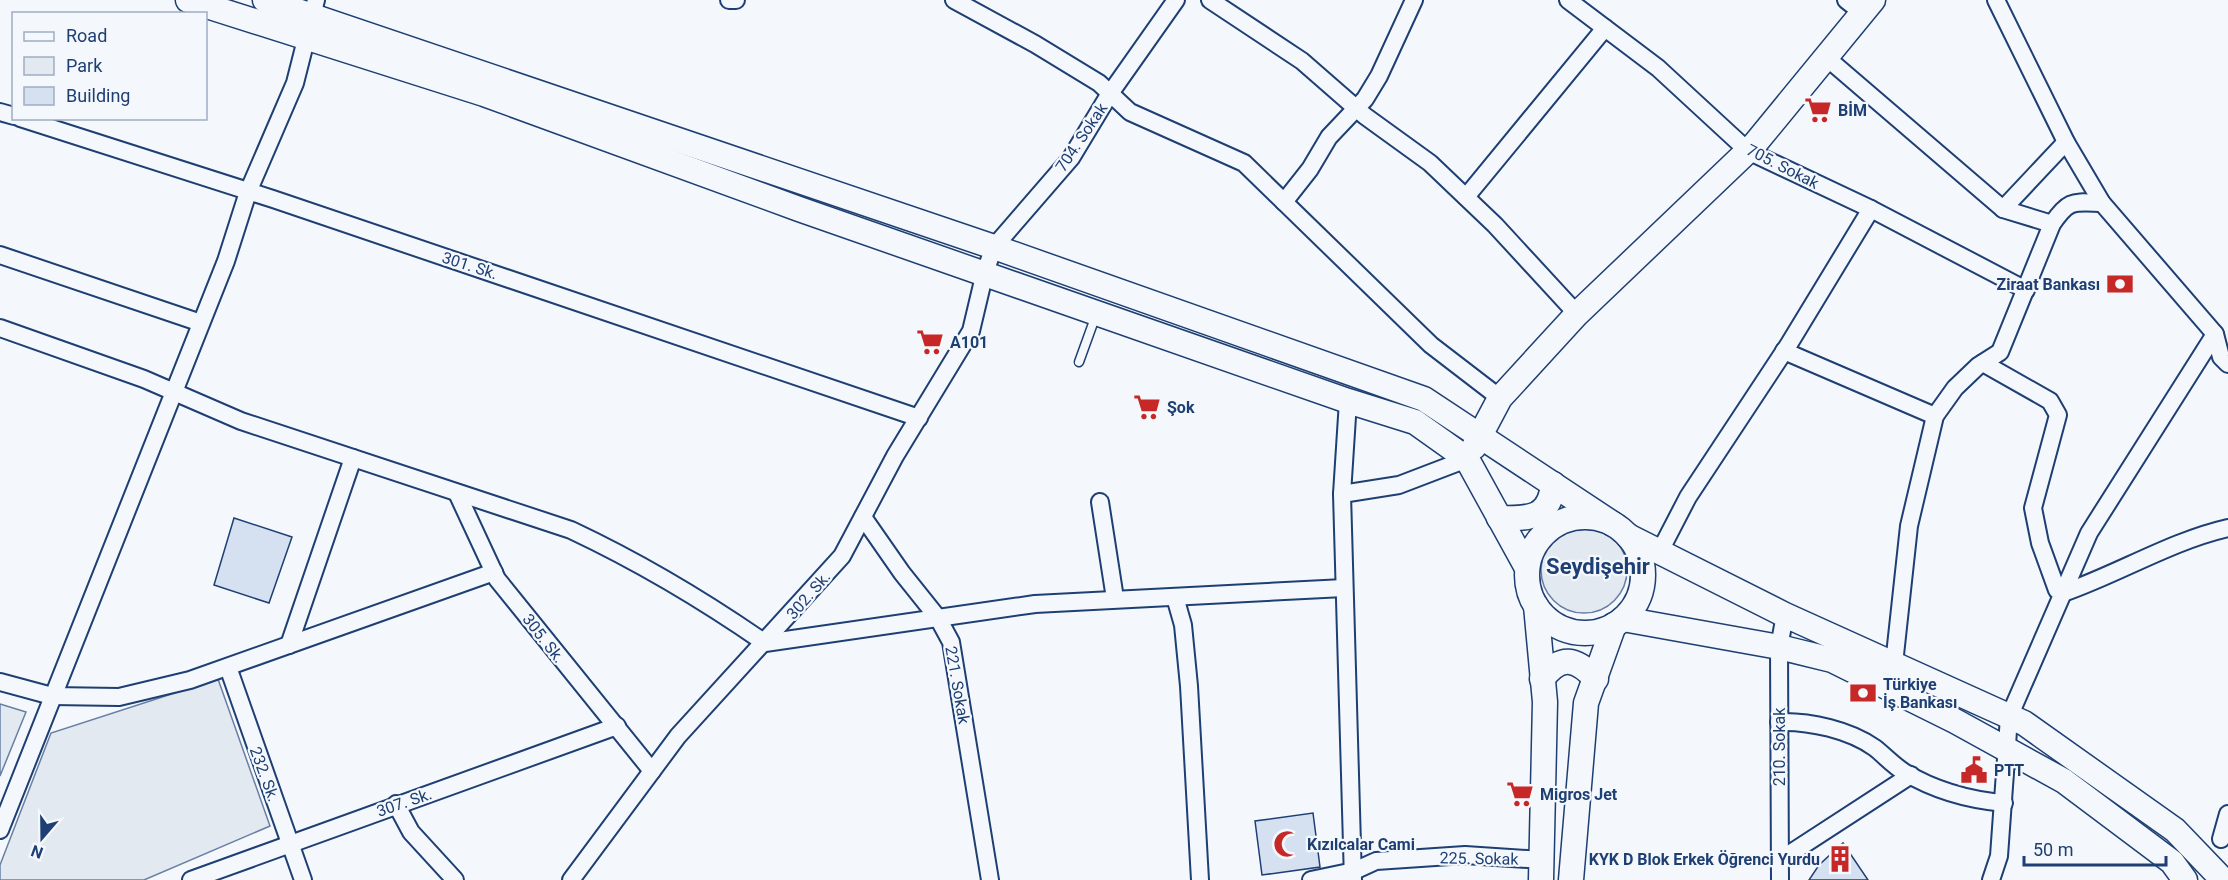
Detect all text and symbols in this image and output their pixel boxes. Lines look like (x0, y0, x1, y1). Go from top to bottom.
legend (12, 12, 207, 120)
text: Road (66, 25, 107, 46)
text: Park (66, 55, 103, 76)
text: Building (66, 85, 130, 106)
supermarket icon: BİM (1803, 95, 1833, 125)
street label: 704. Sokak (1052, 99, 1112, 175)
place label: BİM (1838, 101, 1867, 120)
street label: 705. Sokak (1743, 140, 1823, 193)
street label: 301. Sk. (440, 248, 500, 283)
bank icon: Ziraat Bankası (2105, 269, 2135, 299)
place label: Ziraat Bankası (1997, 275, 2100, 294)
supermarket icon: A101 (915, 327, 945, 357)
place label: A101 (950, 333, 988, 352)
supermarket icon: Şok (1132, 392, 1162, 422)
place label: Şok (1167, 398, 1195, 417)
district label: Seydişehir (1546, 554, 1650, 579)
street label: 302. Sk. (783, 568, 834, 623)
street label: 305. Sk. (519, 610, 569, 667)
street label: 221. Sokak (941, 645, 974, 726)
place label: Türkiye İş Bankası (1883, 675, 1957, 712)
bank icon: Türkiye İş Bankası (1848, 678, 1878, 708)
street label: 210. Sokak (1770, 707, 1789, 786)
street label: 232. Sk. (246, 744, 283, 804)
public building icon: PTT (1959, 755, 1989, 785)
place label: PTT (1994, 761, 2024, 780)
supermarket icon: Migros Jet (1505, 779, 1535, 809)
street label: 307. Sk. (374, 784, 434, 821)
place label: Migros Jet (1540, 785, 1618, 804)
north arrow (12, 808, 72, 868)
mosque icon: Kızılcalar Cami (1272, 829, 1302, 859)
scale bar (2024, 829, 2166, 867)
place label: Kızılcalar Cami (1307, 835, 1415, 854)
text: 50 m (2033, 839, 2073, 860)
text: N (28, 841, 46, 862)
building icon: KYK D Blok Erkek Öğrenci Yurdu (1825, 844, 1855, 874)
street label: 225. Sokak (1439, 848, 1519, 869)
place label: KYK D Blok Erkek Öğrenci Yurdu (1589, 850, 1820, 869)

